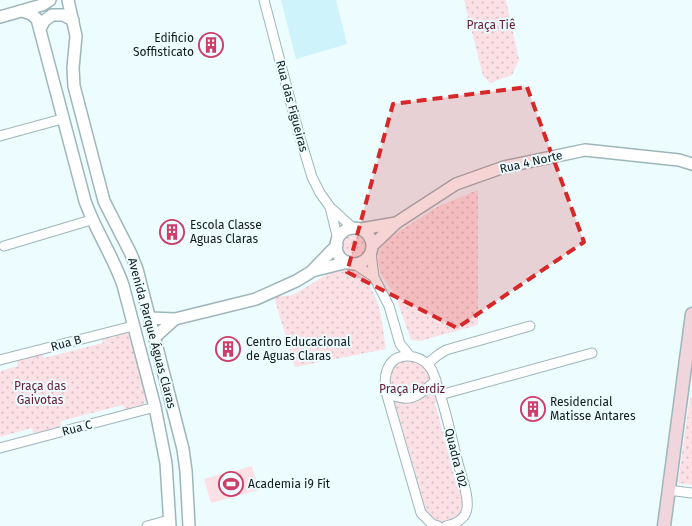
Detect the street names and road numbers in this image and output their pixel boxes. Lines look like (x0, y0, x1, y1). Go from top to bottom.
street label: Rua das Figueiras (273, 59, 311, 154)
street label: Rua 4 Norte (498, 148, 564, 176)
street label: Avenida Parque Águas Claras (125, 256, 180, 410)
street label: Rua B (49, 332, 83, 354)
street label: Rua C (60, 417, 94, 439)
street label: Quadra 102 (442, 427, 470, 489)

